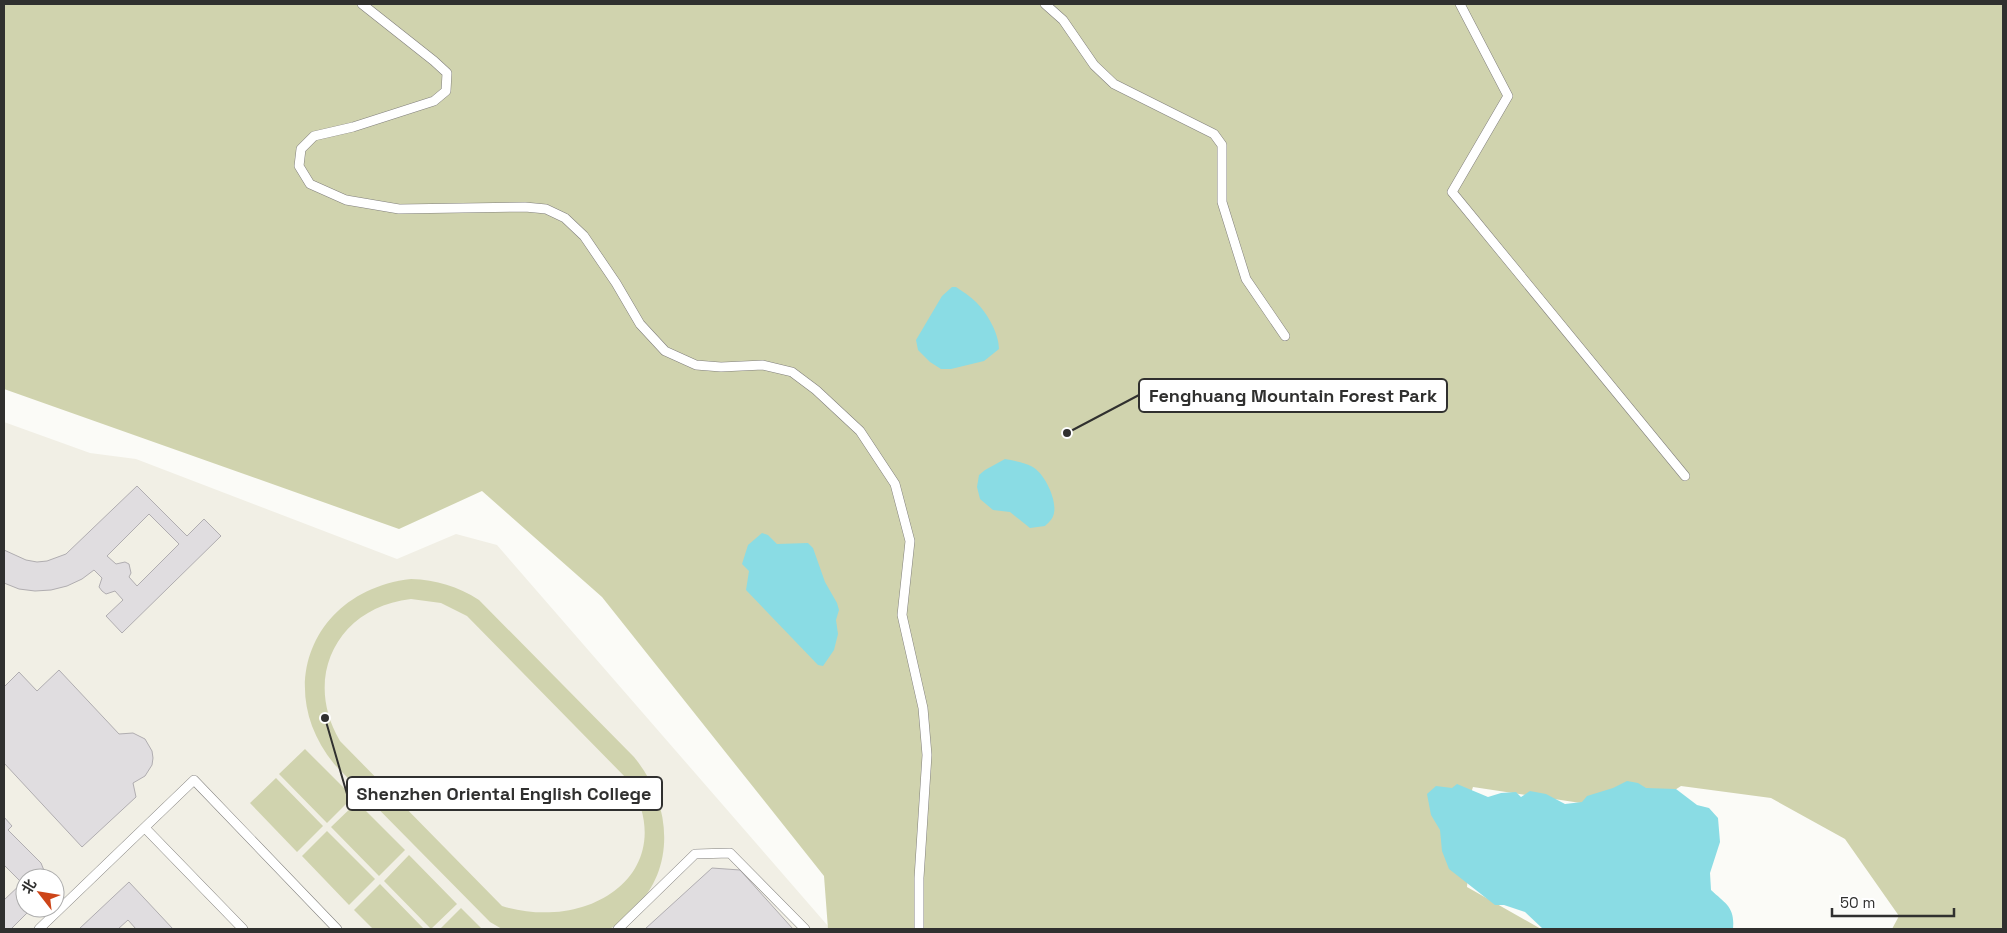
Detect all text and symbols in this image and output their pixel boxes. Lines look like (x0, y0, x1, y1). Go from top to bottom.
callout: Fenghuang Mountain Forest Park (1139, 379, 1447, 412)
text: Fenghuang Mountain Forest Park (1149, 384, 1437, 407)
callout: Shenzhen Oriental English College (347, 777, 662, 810)
text: Shenzhen Oriental English College (357, 782, 651, 805)
north arrow (15, 868, 65, 918)
text: 北 (18, 876, 40, 897)
scale bar (1832, 886, 1954, 918)
text: 50 m (1840, 893, 1875, 912)

